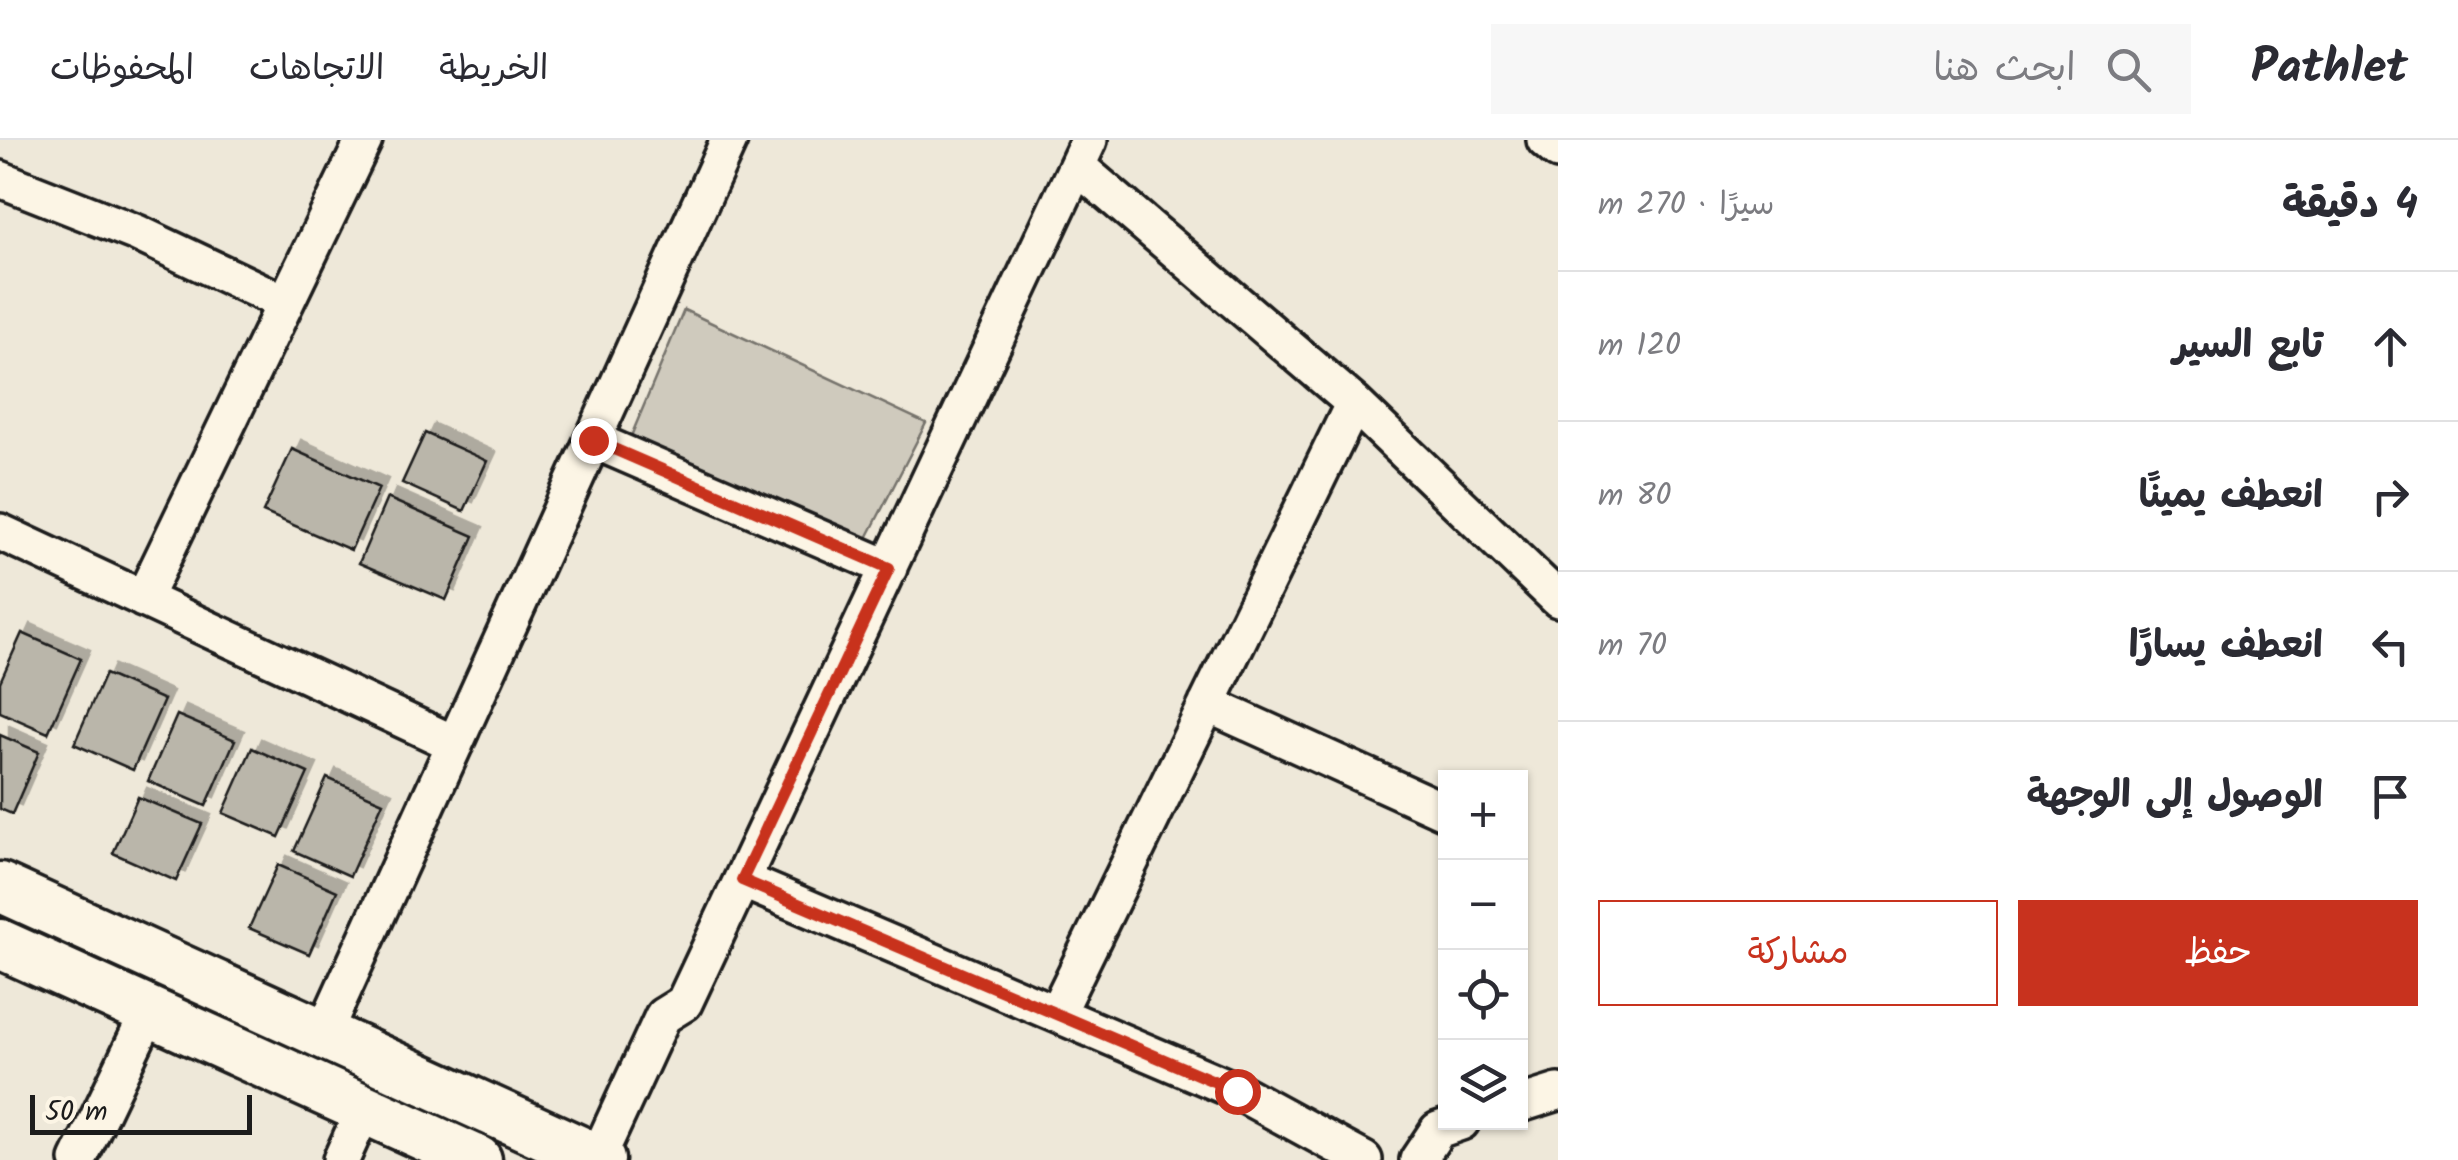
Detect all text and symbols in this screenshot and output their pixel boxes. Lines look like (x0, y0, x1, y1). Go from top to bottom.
search box (1491, 24, 2191, 114)
text: Pathlet (2251, 31, 2408, 107)
text: ابحث هنا (1933, 40, 2076, 100)
text: المحفوظات (50, 42, 194, 98)
text: الاتجاهات (249, 42, 384, 98)
text: الخريطة (439, 42, 548, 98)
icon: search (2101, 42, 2156, 97)
text: 4 دقيقة (2282, 172, 2418, 239)
text: سيرًا · 270 m (1598, 180, 1775, 231)
text: تابع السير (2173, 317, 2323, 377)
icon: ahead (2363, 319, 2418, 374)
text: 120 m (1598, 321, 1681, 372)
route end (571, 418, 617, 464)
text: انعطف يمينًا (2139, 467, 2323, 527)
icon: right (2363, 469, 2418, 524)
text: 80 m (1598, 471, 1672, 522)
text: انعطف يسارًا (2129, 617, 2323, 677)
icon: left (2363, 619, 2418, 674)
text: 70 m (1598, 621, 1667, 672)
text: الوصول إلى الوجهة (2027, 767, 2323, 827)
icon: arrive (2363, 769, 2418, 824)
map controls (1438, 770, 1528, 1130)
button: + (1438, 770, 1528, 860)
button: − (1438, 860, 1528, 950)
button: مشاركة (1598, 900, 1998, 1006)
button: حفظ (2018, 900, 2418, 1006)
button: locate (1438, 950, 1528, 1040)
button: layers (1438, 1040, 1528, 1130)
route start (1215, 1069, 1261, 1115)
scale bar (30, 1090, 252, 1134)
text: 50 m (45, 1090, 108, 1135)

